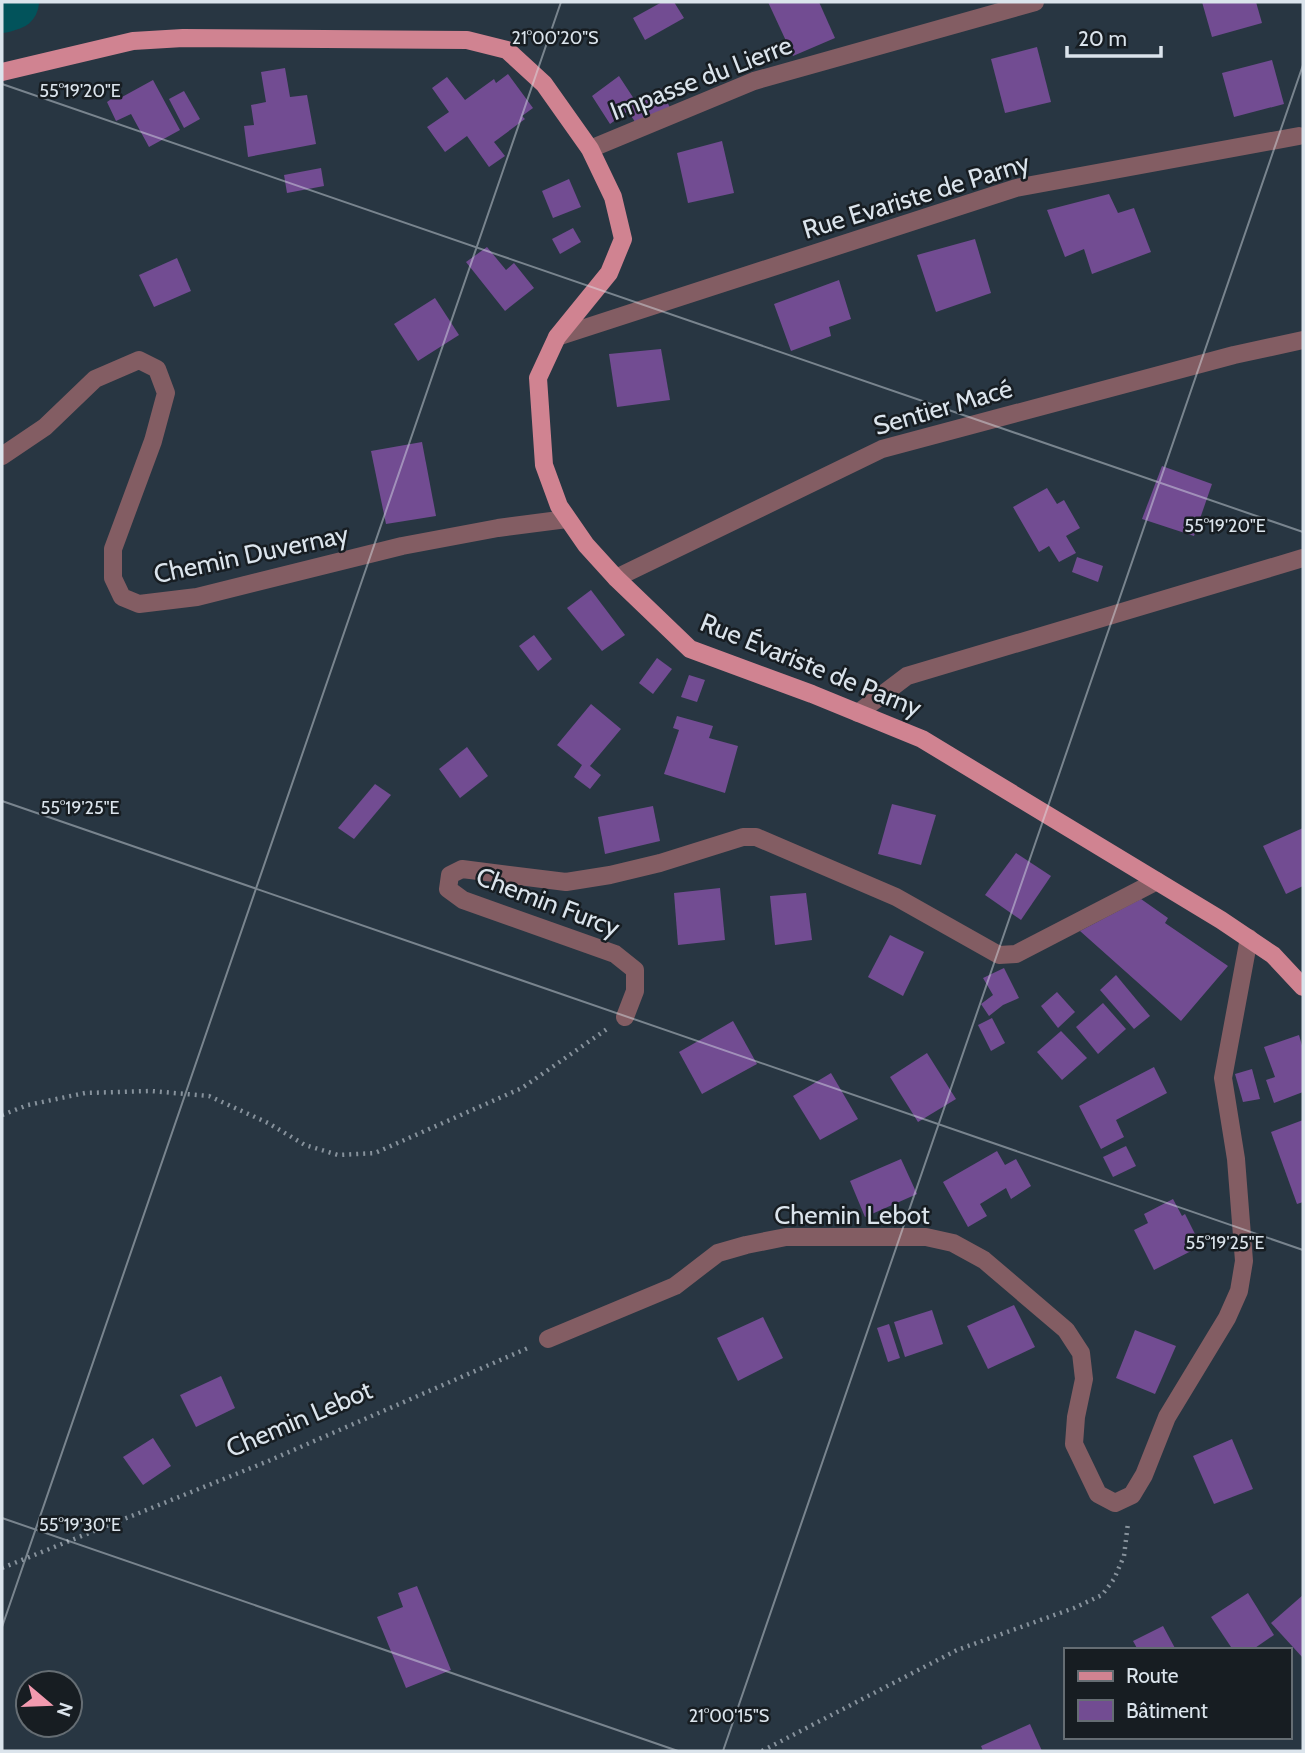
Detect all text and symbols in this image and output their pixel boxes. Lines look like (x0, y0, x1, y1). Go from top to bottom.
scale bar (1067, 14, 1162, 58)
text: 20 m (1078, 26, 1127, 51)
text: 21°00'20"S (511, 27, 599, 49)
street label: Impasse du Lierre (606, 29, 796, 127)
text: 55°19'20"E (39, 80, 121, 102)
street label: Rue Evariste de Parny (799, 146, 1033, 246)
street label: Sentier Macé (870, 372, 1016, 442)
text: 55°19'20"E (1184, 515, 1266, 537)
street label: Chemin Duvernay (151, 518, 351, 590)
street label: Rue Évariste de Parny (696, 606, 926, 724)
text: 55°19'25"E (41, 797, 119, 819)
street label: Chemin Furcy (472, 860, 624, 944)
street label: Chemin Lebot (774, 1199, 930, 1231)
text: 55°19'25"E (1186, 1232, 1264, 1254)
street label: Chemin Lebot (221, 1374, 377, 1464)
text: 55°19'30"E (39, 1514, 121, 1536)
legend (1064, 1648, 1291, 1739)
text: Route (1126, 1663, 1179, 1688)
north arrow (14, 1669, 84, 1739)
text: Bâtiment (1126, 1698, 1208, 1723)
text: N (52, 1699, 78, 1719)
text: 21°00'15"S (689, 1705, 769, 1727)

